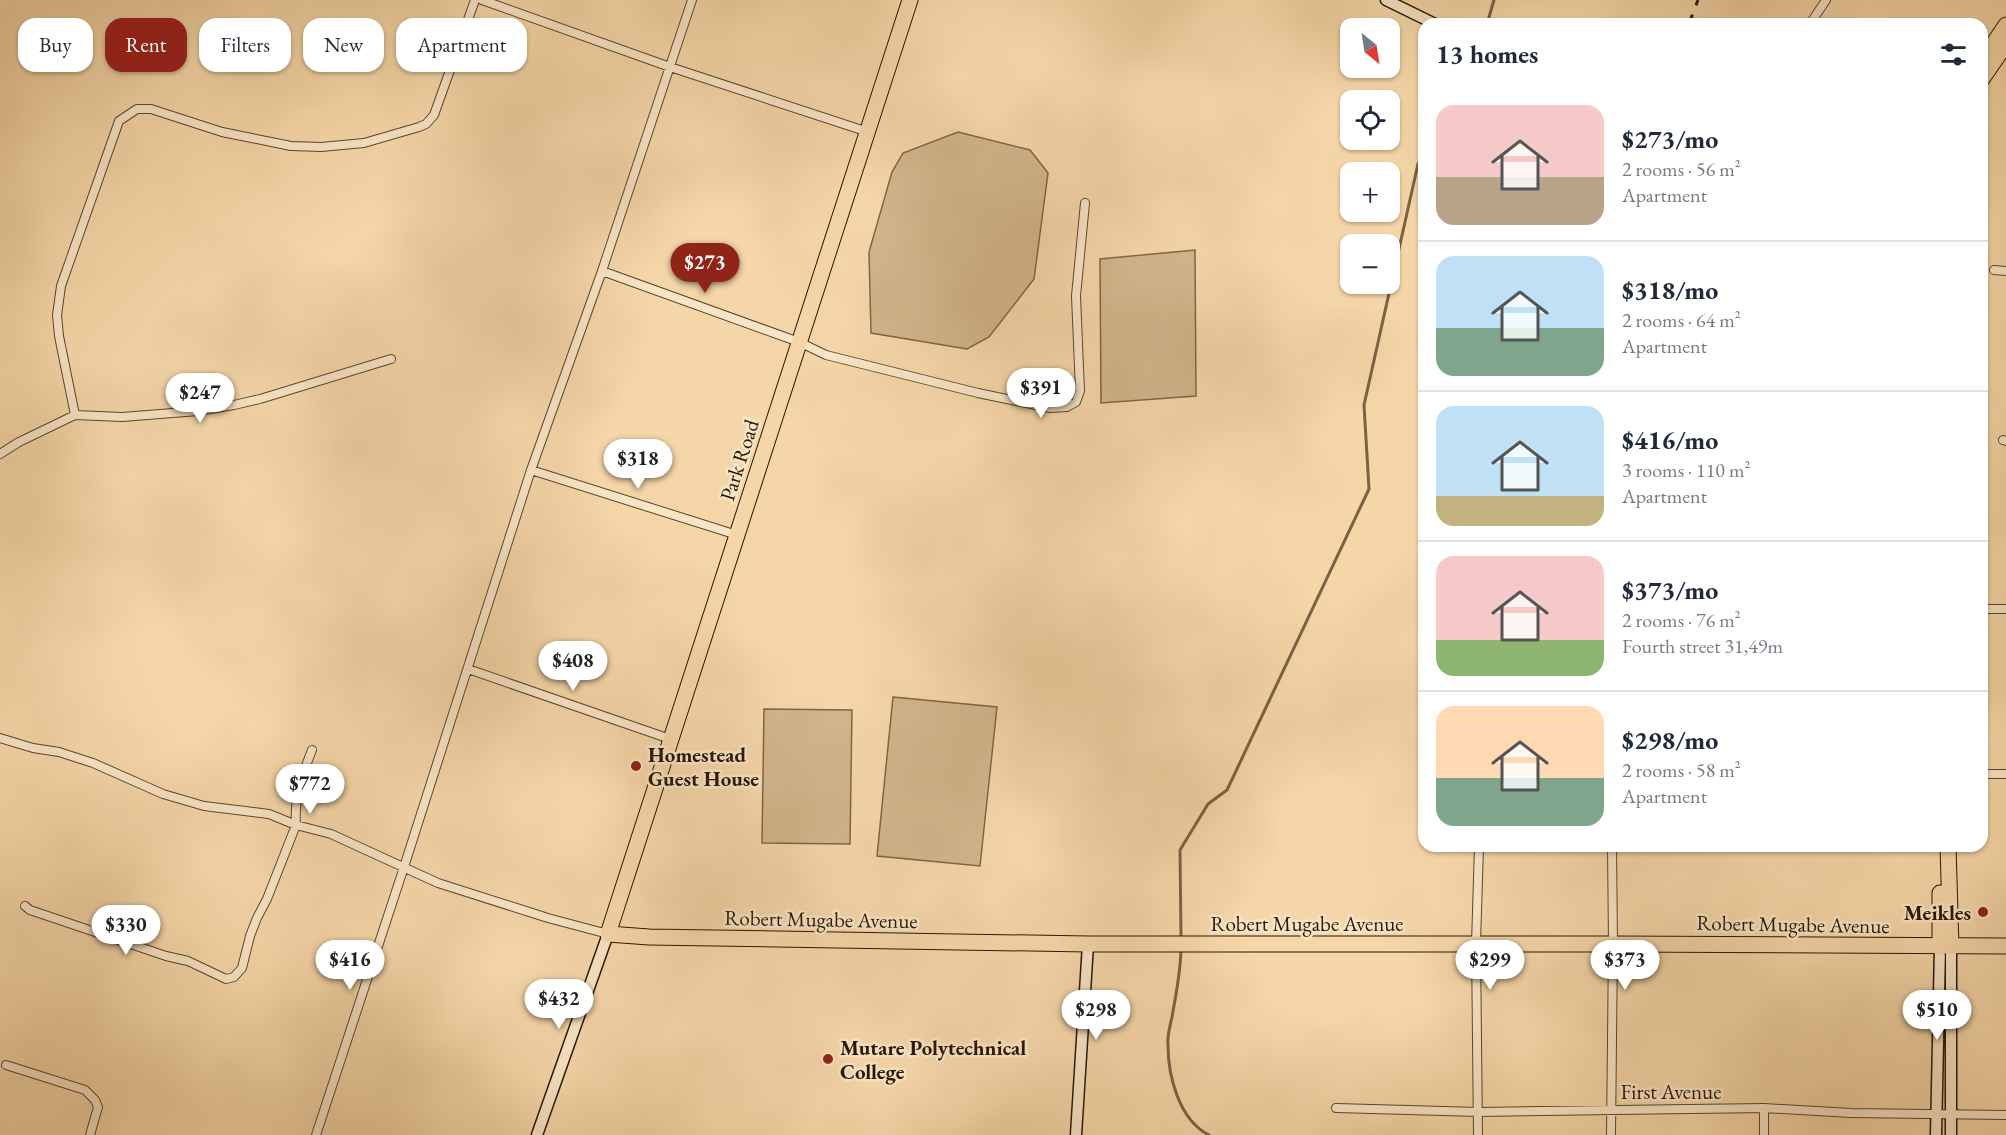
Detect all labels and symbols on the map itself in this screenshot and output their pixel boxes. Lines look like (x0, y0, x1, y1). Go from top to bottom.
north arrow (1340, 18, 1400, 78)
pin: $273 (669, 243, 741, 294)
pin: $391 (1005, 368, 1077, 419)
pin: $247 (164, 373, 236, 424)
street label: Park Road (713, 416, 765, 504)
pin: $318 (602, 439, 674, 490)
pin: $408 (537, 641, 609, 692)
place label: Homestead Guest House (648, 741, 759, 792)
marker: Homestead Guest House (629, 759, 643, 773)
pin: $772 (274, 764, 346, 815)
place label: Meikles (1904, 899, 1971, 926)
street label: Robert Mugabe Avenue (724, 904, 918, 934)
pin: $330 (90, 905, 162, 956)
marker: Meikles (1976, 905, 1990, 919)
street label: Robert Mugabe Avenue (1696, 909, 1890, 939)
street label: Robert Mugabe Avenue (1210, 910, 1404, 937)
pin: $416 (314, 940, 386, 991)
pin: $299 (1454, 940, 1526, 991)
pin: $373 (1589, 940, 1661, 991)
pin: $432 (523, 979, 595, 1030)
pin: $298 (1060, 990, 1132, 1041)
pin: $510 (1901, 990, 1973, 1041)
place label: Mutare Polytechnical College (840, 1034, 1026, 1085)
marker: Mutare Polytechnical College (821, 1052, 835, 1066)
street label: First Avenue (1621, 1078, 1721, 1105)

